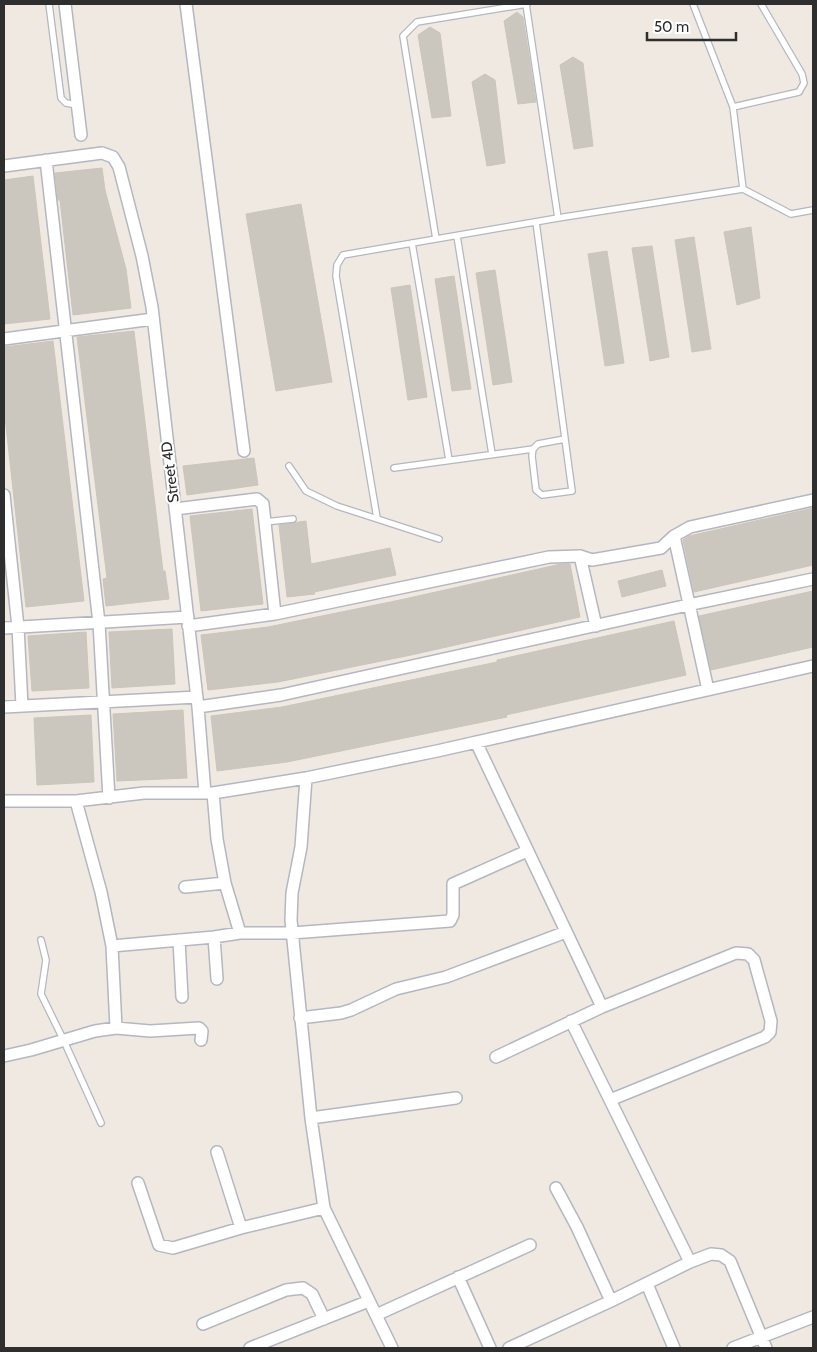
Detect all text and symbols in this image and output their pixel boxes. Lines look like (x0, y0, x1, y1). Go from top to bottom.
scale bar (647, 10, 736, 42)
text: 50 m (654, 18, 689, 36)
street label: Street 4D (157, 440, 183, 504)

